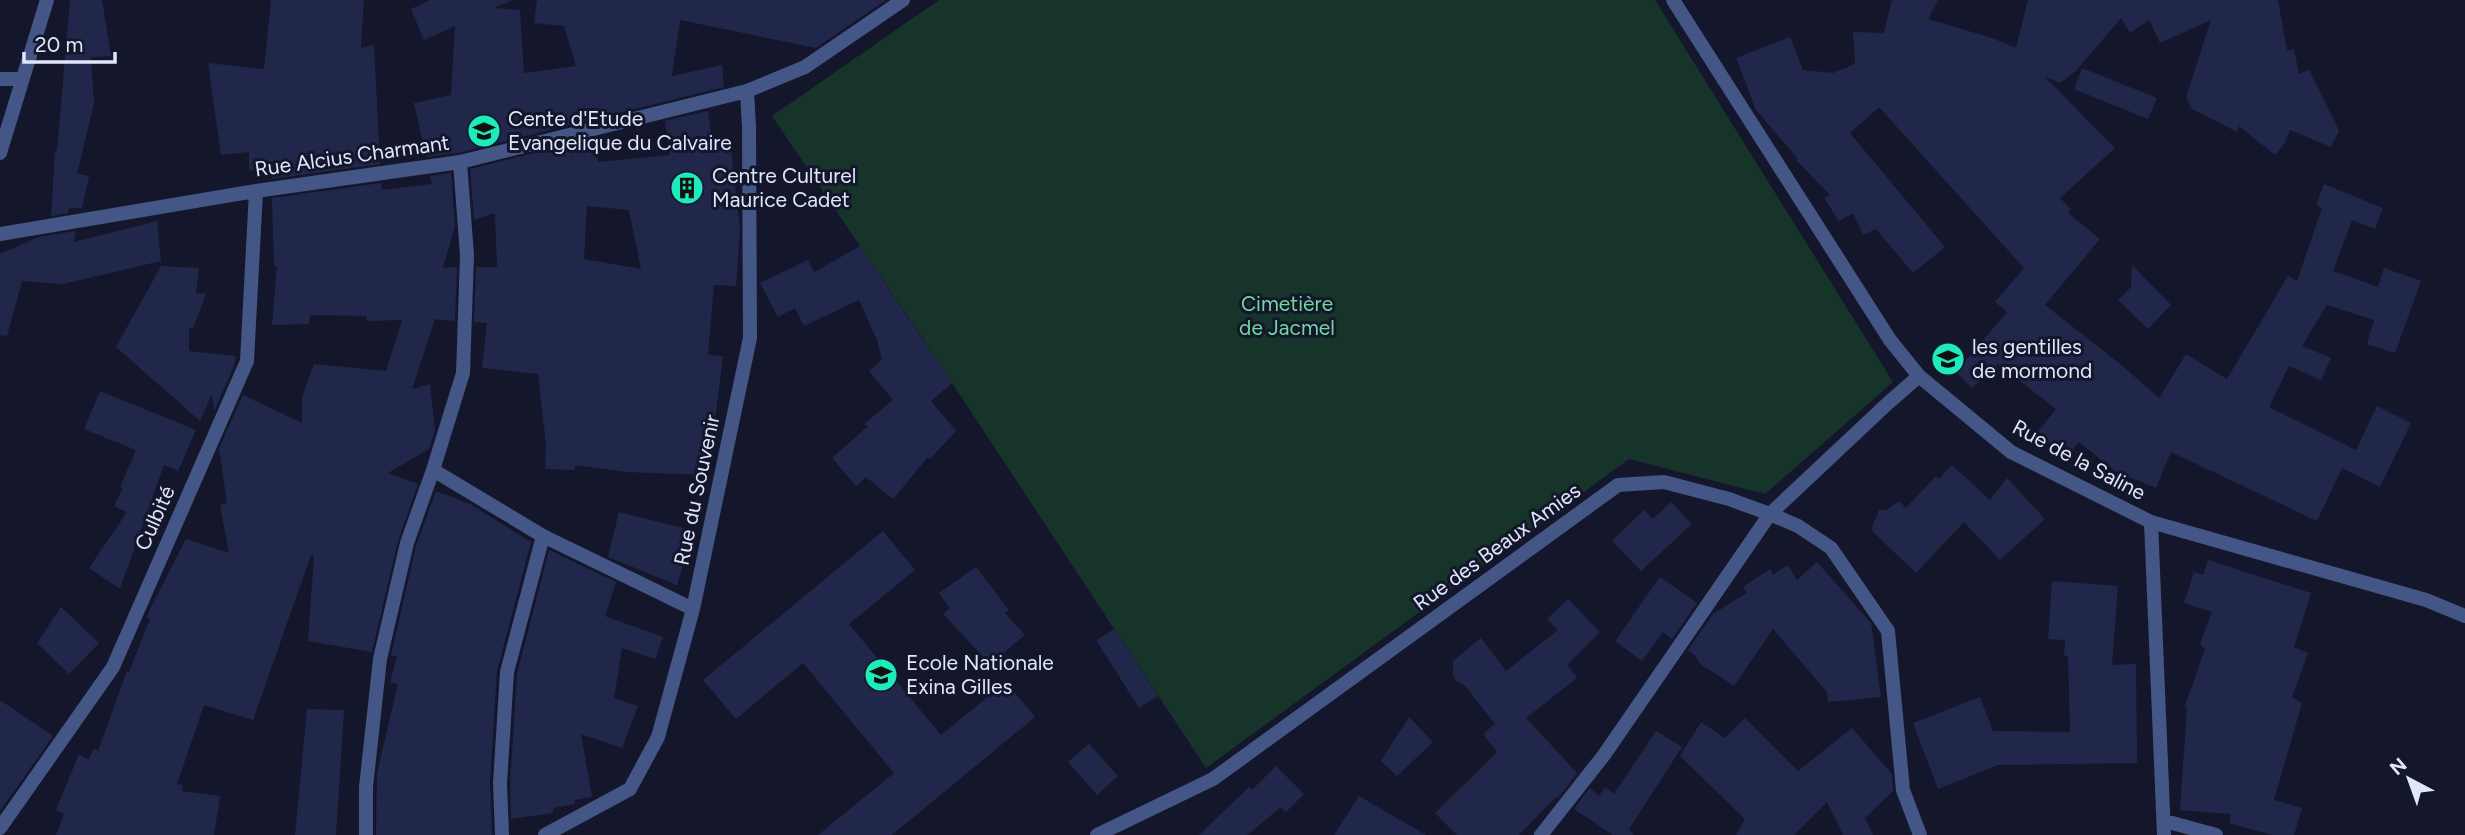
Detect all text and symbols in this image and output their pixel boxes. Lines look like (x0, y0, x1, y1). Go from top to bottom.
scale bar (24, 21, 116, 65)
text: 20 m (35, 32, 83, 57)
place label: Cente d'Etude Evangelique du Calvaire (508, 106, 732, 155)
school or university icon: Cente d'Etude Evangelique du Calvaire (465, 112, 503, 150)
street label: Rue Alcius Charmant (253, 129, 451, 182)
place label: Centre Culturel Maurice Cadet (712, 163, 856, 212)
building icon: Centre Culturel Maurice Cadet (668, 169, 706, 207)
park label: Cimetière de Jacmel (1239, 291, 1335, 340)
place label: les gentilles de mormond (1972, 334, 2092, 383)
school or university icon: les gentilles de mormond (1929, 340, 1967, 378)
street label: Rue du Souvenir (668, 412, 725, 567)
street label: Rue de la Saline (2008, 414, 2150, 505)
street label: Rue des Beaux Amies (1408, 478, 1585, 616)
street label: Culbité (129, 482, 180, 554)
place label: Ecole Nationale Exina Gilles (906, 650, 1054, 699)
school or university icon: Ecole Nationale Exina Gilles (862, 656, 900, 694)
north arrow (2374, 744, 2444, 814)
text: N (2385, 753, 2411, 780)

